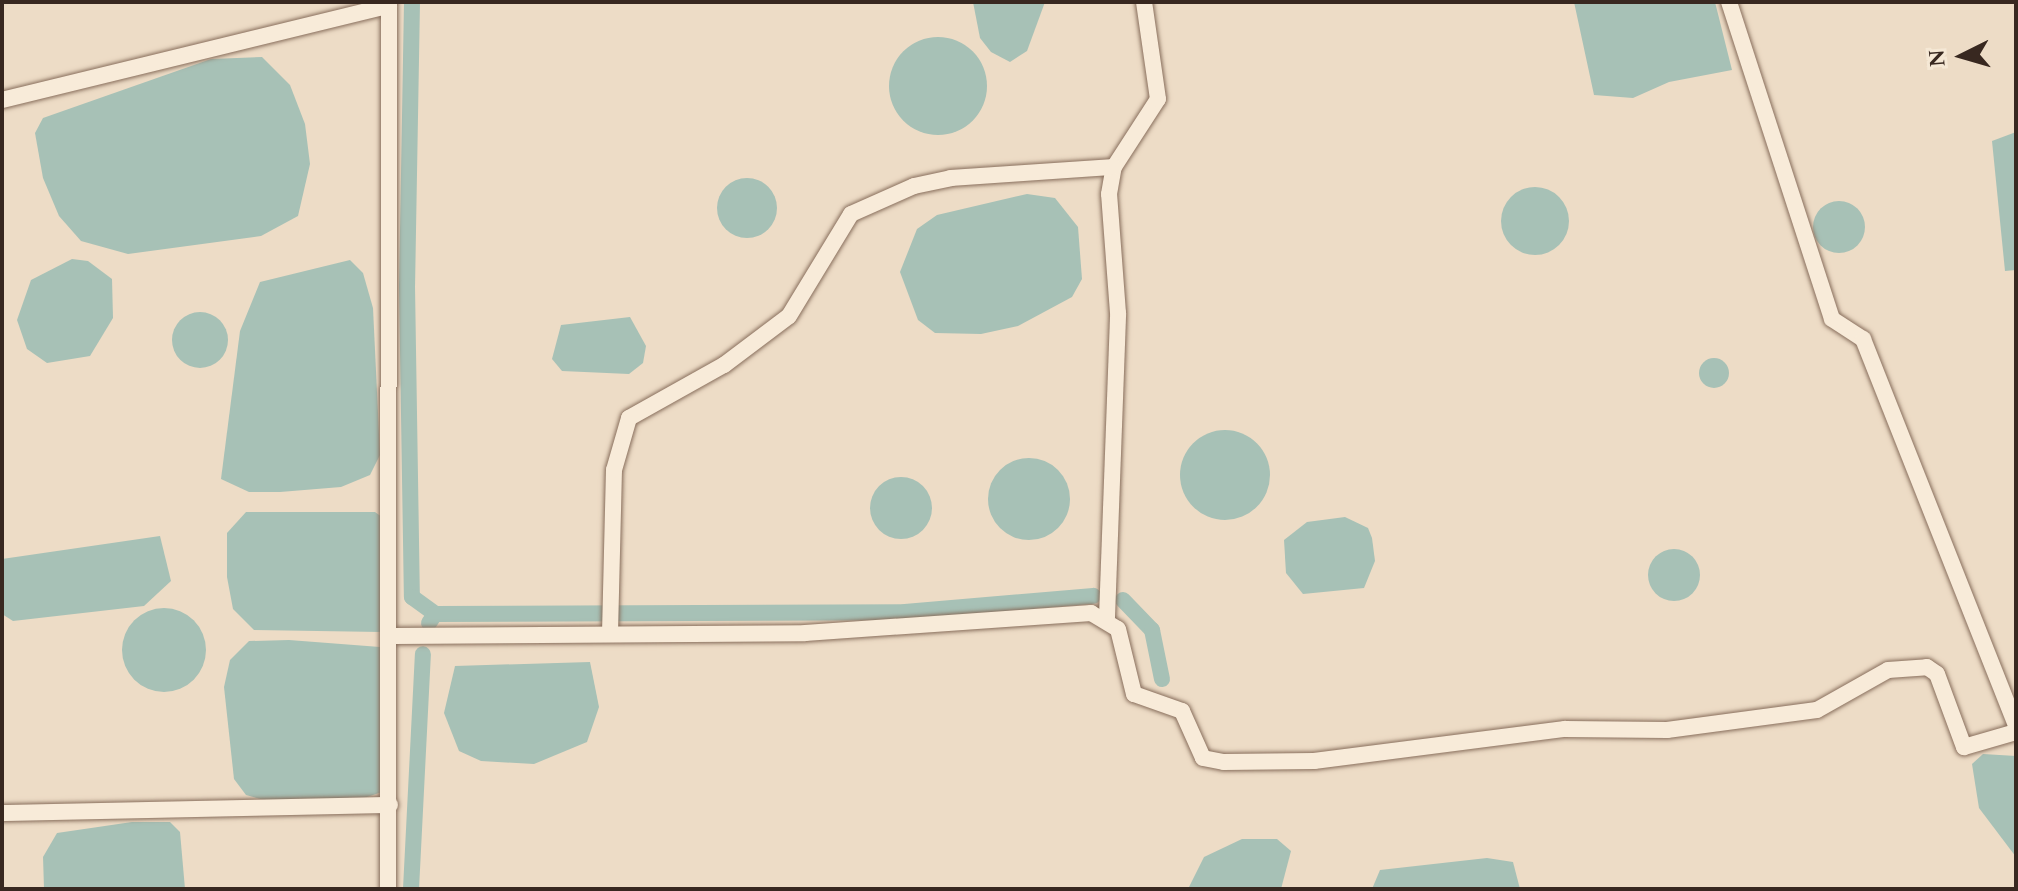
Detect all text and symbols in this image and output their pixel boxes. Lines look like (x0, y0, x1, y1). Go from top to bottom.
north arrow (1922, 16, 2002, 96)
text: N (1920, 48, 1955, 69)

